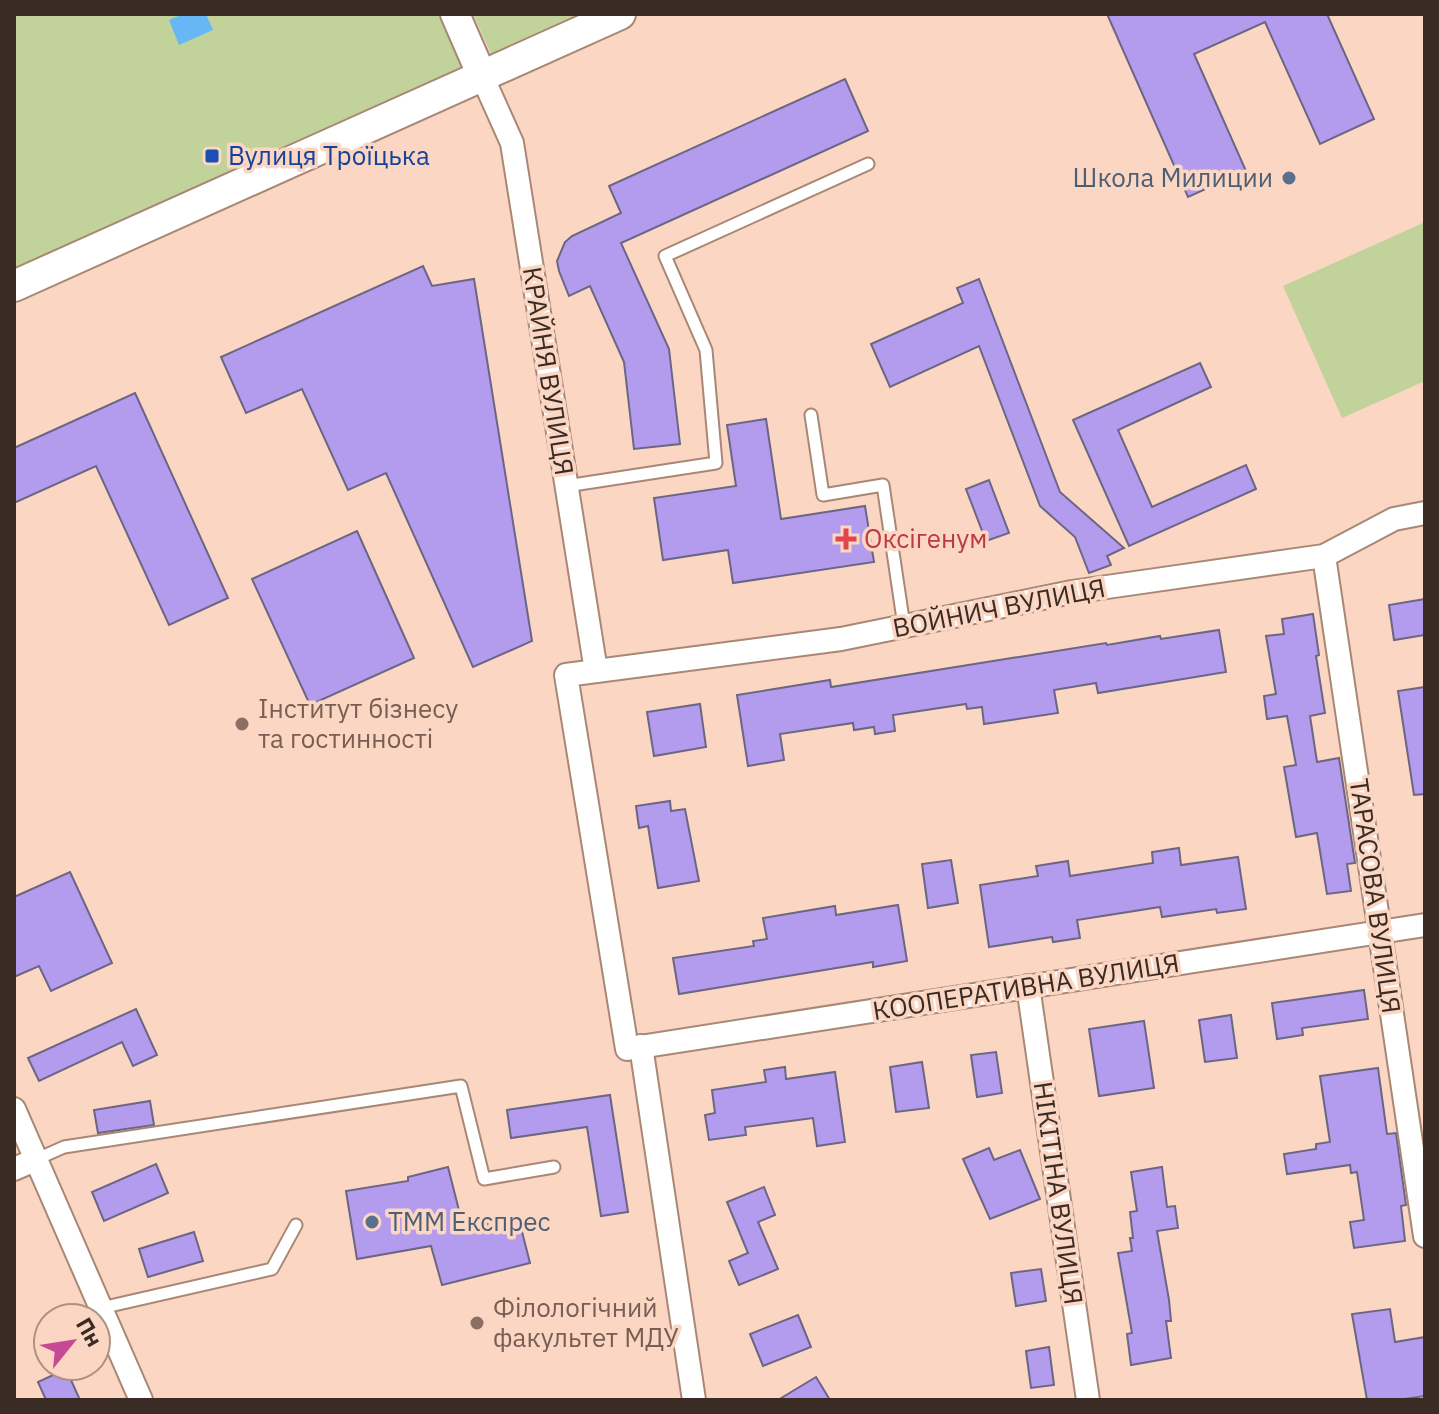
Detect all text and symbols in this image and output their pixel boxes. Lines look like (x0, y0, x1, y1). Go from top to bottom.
place label: Вулиця Троїцька (228, 138, 430, 172)
marker: Вулиця Троїцька (203, 147, 221, 165)
place label: Школа Милиции (1073, 160, 1273, 194)
marker: Школа Милиции (1280, 169, 1298, 187)
street label: КРАЙНЯ ВУЛИЦЯ (516, 264, 582, 477)
place label: Оксігенум (864, 521, 987, 555)
marker: Оксігенум (835, 528, 857, 550)
street label: ВОЙНИЧ ВУЛИЦЯ (890, 570, 1108, 644)
place label: Інститут бізнесу та гостинності (258, 691, 458, 755)
marker: Інститут бізнесу та гостинності (233, 715, 251, 733)
street label: ТАРАСОВА ВУЛИЦЯ (1343, 776, 1409, 1016)
street label: КООПЕРАТИВНА ВУЛИЦЯ (870, 945, 1182, 1027)
street label: НІКІТІНА ВУЛИЦЯ (1027, 1079, 1091, 1307)
place label: ТММ Експрес (388, 1204, 551, 1238)
marker: ТММ Експрес (363, 1213, 381, 1231)
place label: Філологічний факультет МДУ (493, 1290, 679, 1354)
north arrow (32, 1302, 112, 1382)
text: Пн (70, 1312, 110, 1352)
marker: Філологічний факультет МДУ (468, 1314, 486, 1332)

